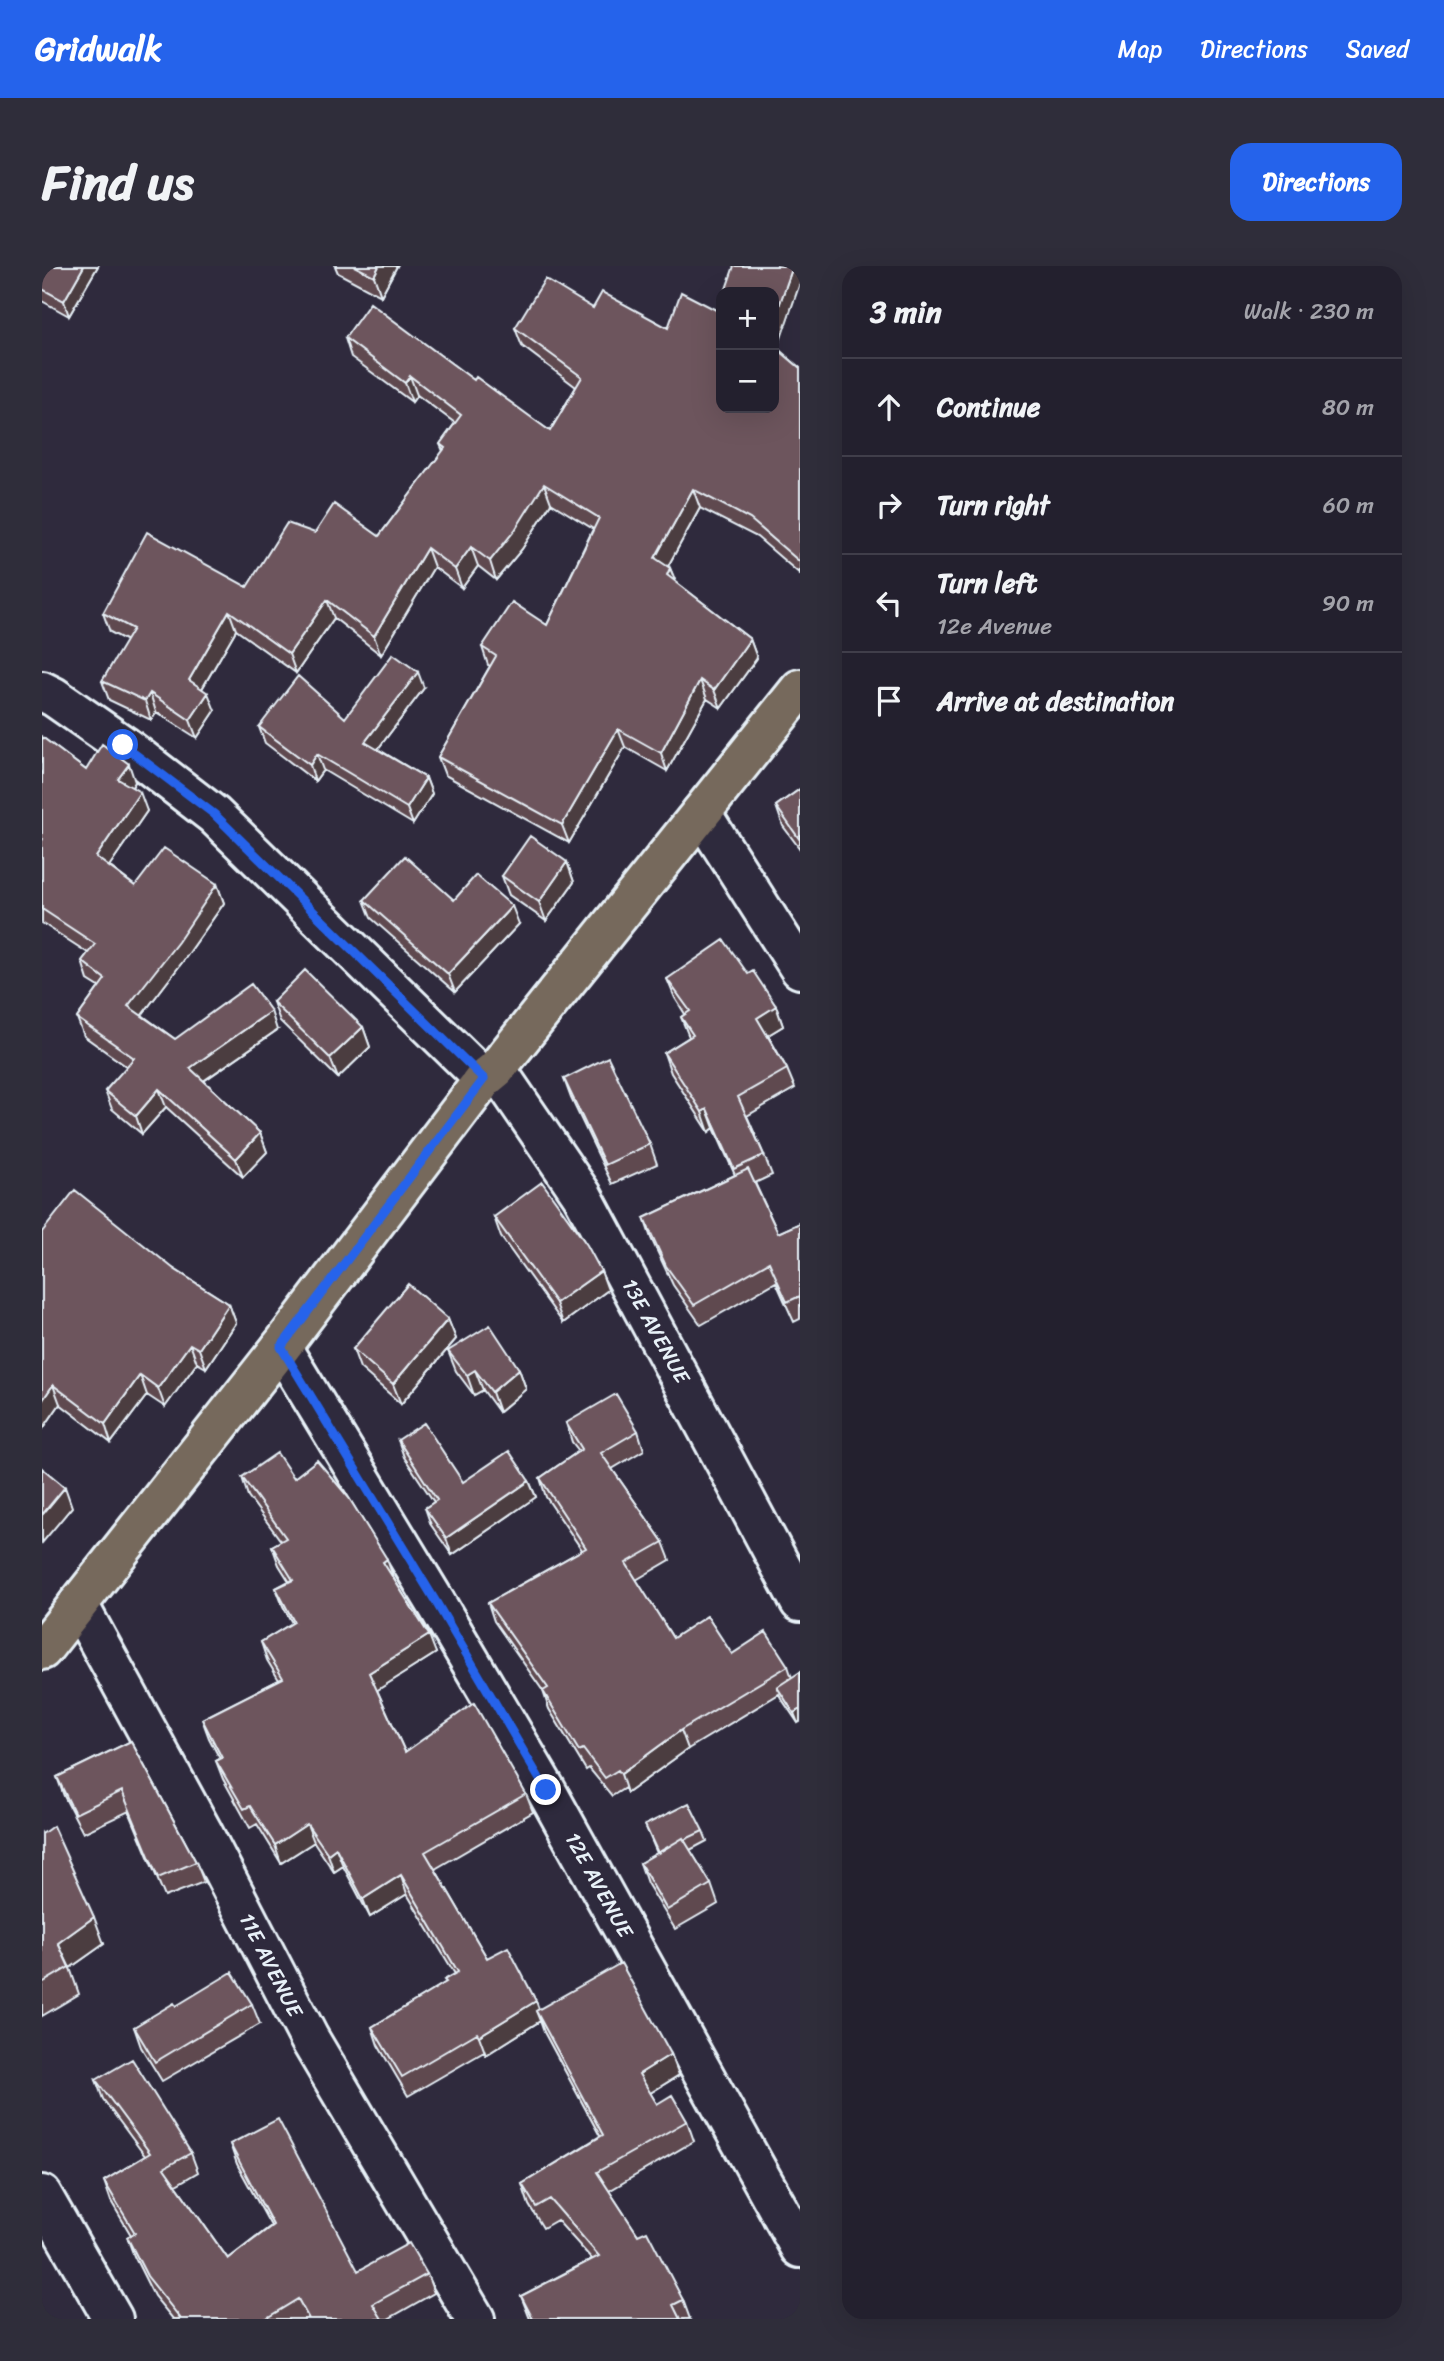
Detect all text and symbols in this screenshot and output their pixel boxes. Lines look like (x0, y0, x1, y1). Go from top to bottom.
text: Gridwalk (35, 20, 162, 78)
text: Map (1118, 28, 1162, 70)
text: Directions (1200, 28, 1308, 70)
text: Saved (1346, 28, 1409, 70)
text: Find us (42, 139, 194, 226)
button: Directions (1230, 143, 1402, 221)
text: 3 min (870, 285, 942, 339)
map controls (716, 287, 779, 413)
button: + (716, 287, 779, 350)
text: Walk · 230 m (1244, 291, 1374, 332)
button: − (716, 350, 779, 413)
text: Continue (937, 384, 1040, 430)
text: 80 m (1322, 387, 1374, 428)
icon: ahead (870, 388, 908, 426)
text: Turn right (937, 482, 1050, 528)
text: 60 m (1323, 485, 1374, 526)
icon: right (870, 486, 908, 524)
text: Turn left (937, 560, 1037, 606)
text: 90 m (1322, 583, 1374, 624)
icon: left (870, 584, 908, 622)
text: 12e Avenue (937, 606, 1052, 647)
text: Arrive at destination (937, 678, 1174, 724)
icon: arrive (870, 682, 908, 720)
route start (107, 729, 138, 760)
street label: 13E AVENUE (611, 1271, 701, 1392)
route end (530, 1774, 561, 1805)
street label: 12E AVENUE (554, 1825, 644, 1946)
street label: 11E AVENUE (228, 1906, 314, 2025)

